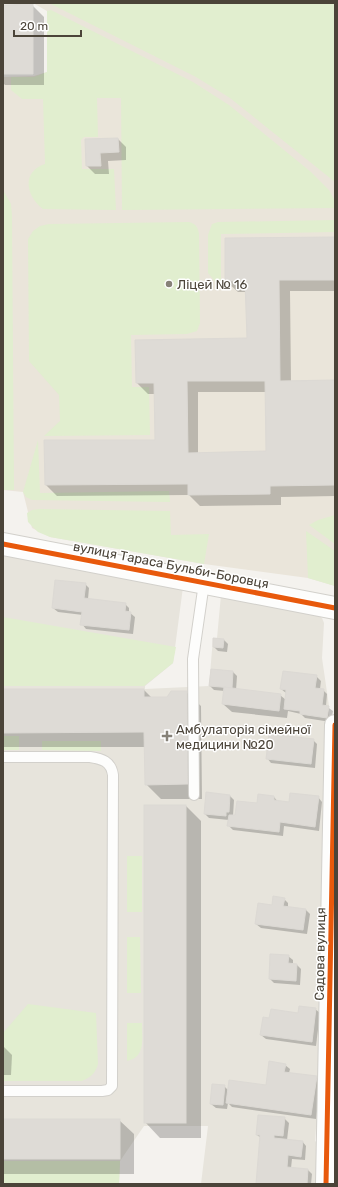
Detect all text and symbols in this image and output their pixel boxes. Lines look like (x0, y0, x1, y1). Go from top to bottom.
scale bar (14, 12, 81, 38)
text: 20 m (20, 19, 48, 33)
place label: Ліцей № 16 (177, 277, 248, 292)
marker: Ліцей № 16 (164, 279, 174, 289)
street label: вулиця Тараса Бульби-Боровця (72, 539, 270, 591)
place label: Амбулаторія сімейної медицини №20 (176, 722, 312, 752)
marker: Амбулаторія сімейної медицини №20 (161, 730, 173, 742)
street label: Садова вулиця (312, 907, 328, 1001)

